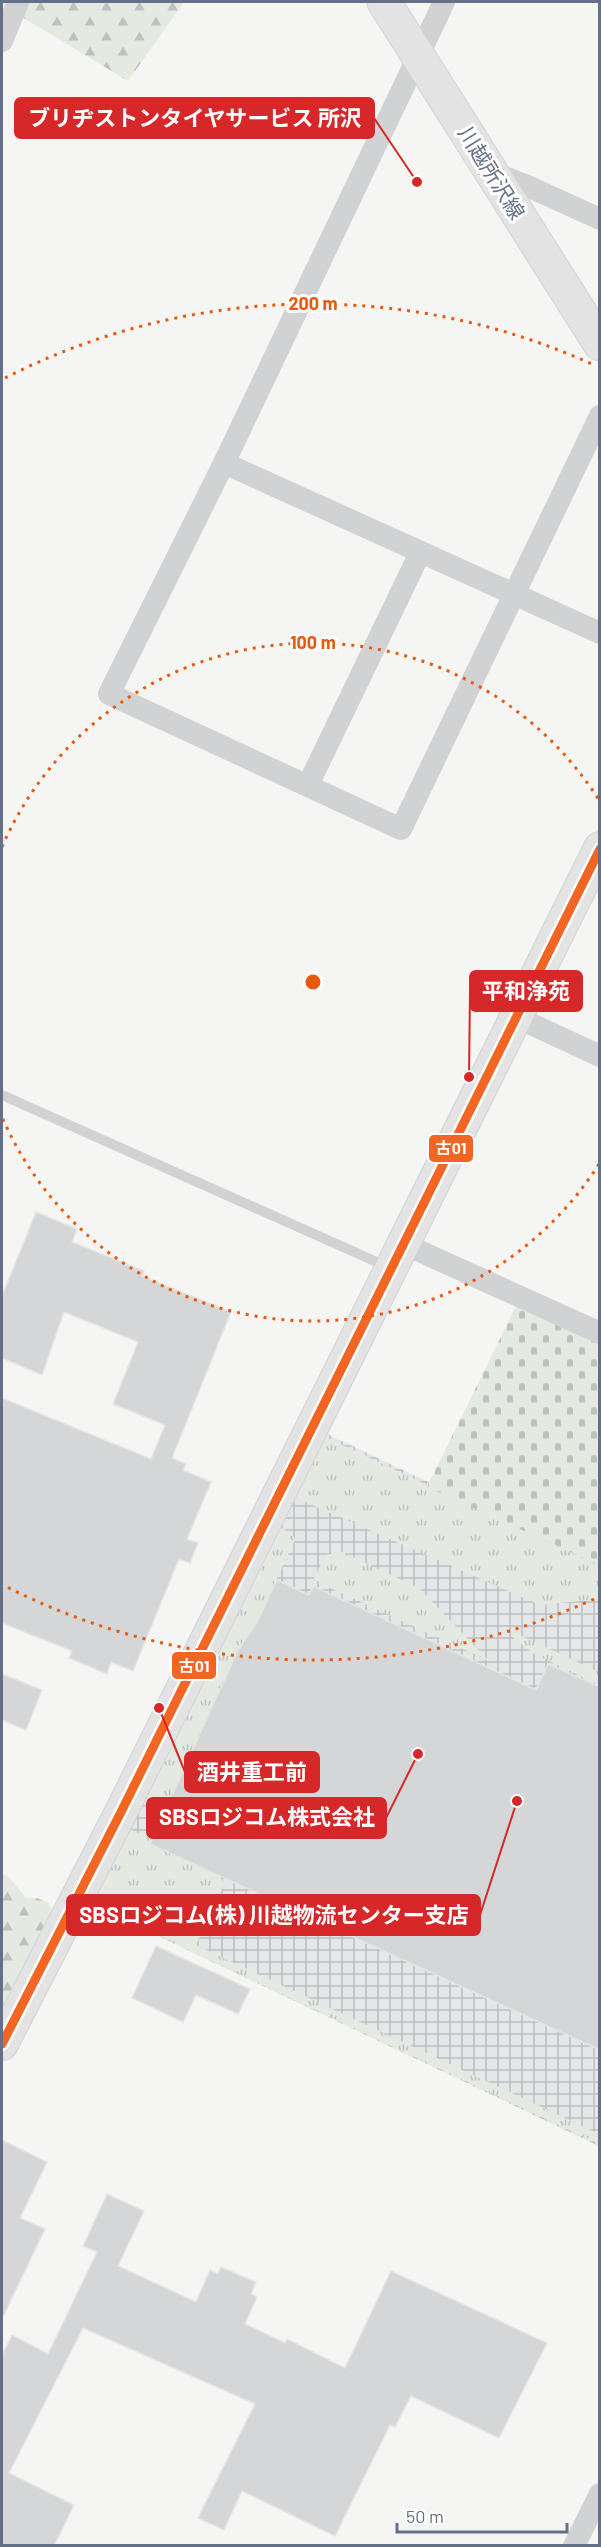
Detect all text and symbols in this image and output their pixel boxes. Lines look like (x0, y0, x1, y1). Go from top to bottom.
callout: ブリヂストンタイヤサービス 所沢 (15, 98, 374, 138)
text: ブリヂストンタイヤサービス 所沢 (28, 104, 362, 130)
street label: 川越所沢線 (454, 121, 531, 223)
text: 200 m (288, 292, 338, 314)
text: 100 m (290, 631, 336, 653)
callout: 平和浄苑 (470, 971, 582, 1011)
centre of rings (303, 972, 323, 992)
text: 平和浄苑 (482, 977, 570, 1003)
line badge: 古01 (428, 1134, 474, 1163)
text: 古01 (436, 1138, 466, 1157)
line badge: 古01 (171, 1651, 217, 1680)
text: 古01 (179, 1656, 209, 1675)
callout: 酒井重工前 (185, 1752, 319, 1792)
text: 酒井重工前 (197, 1758, 307, 1784)
callout: SBSロジコム株式会社 (147, 1798, 386, 1838)
text: SBSロジコム株式会社 (159, 1803, 375, 1829)
callout: SBSロジコム(株) 川越物流センター支店 (67, 1895, 480, 1935)
text: SBSロジコム(株) 川越物流センター支店 (79, 1901, 469, 1927)
scale bar (397, 2496, 566, 2534)
text: 50 m (406, 2505, 444, 2527)

